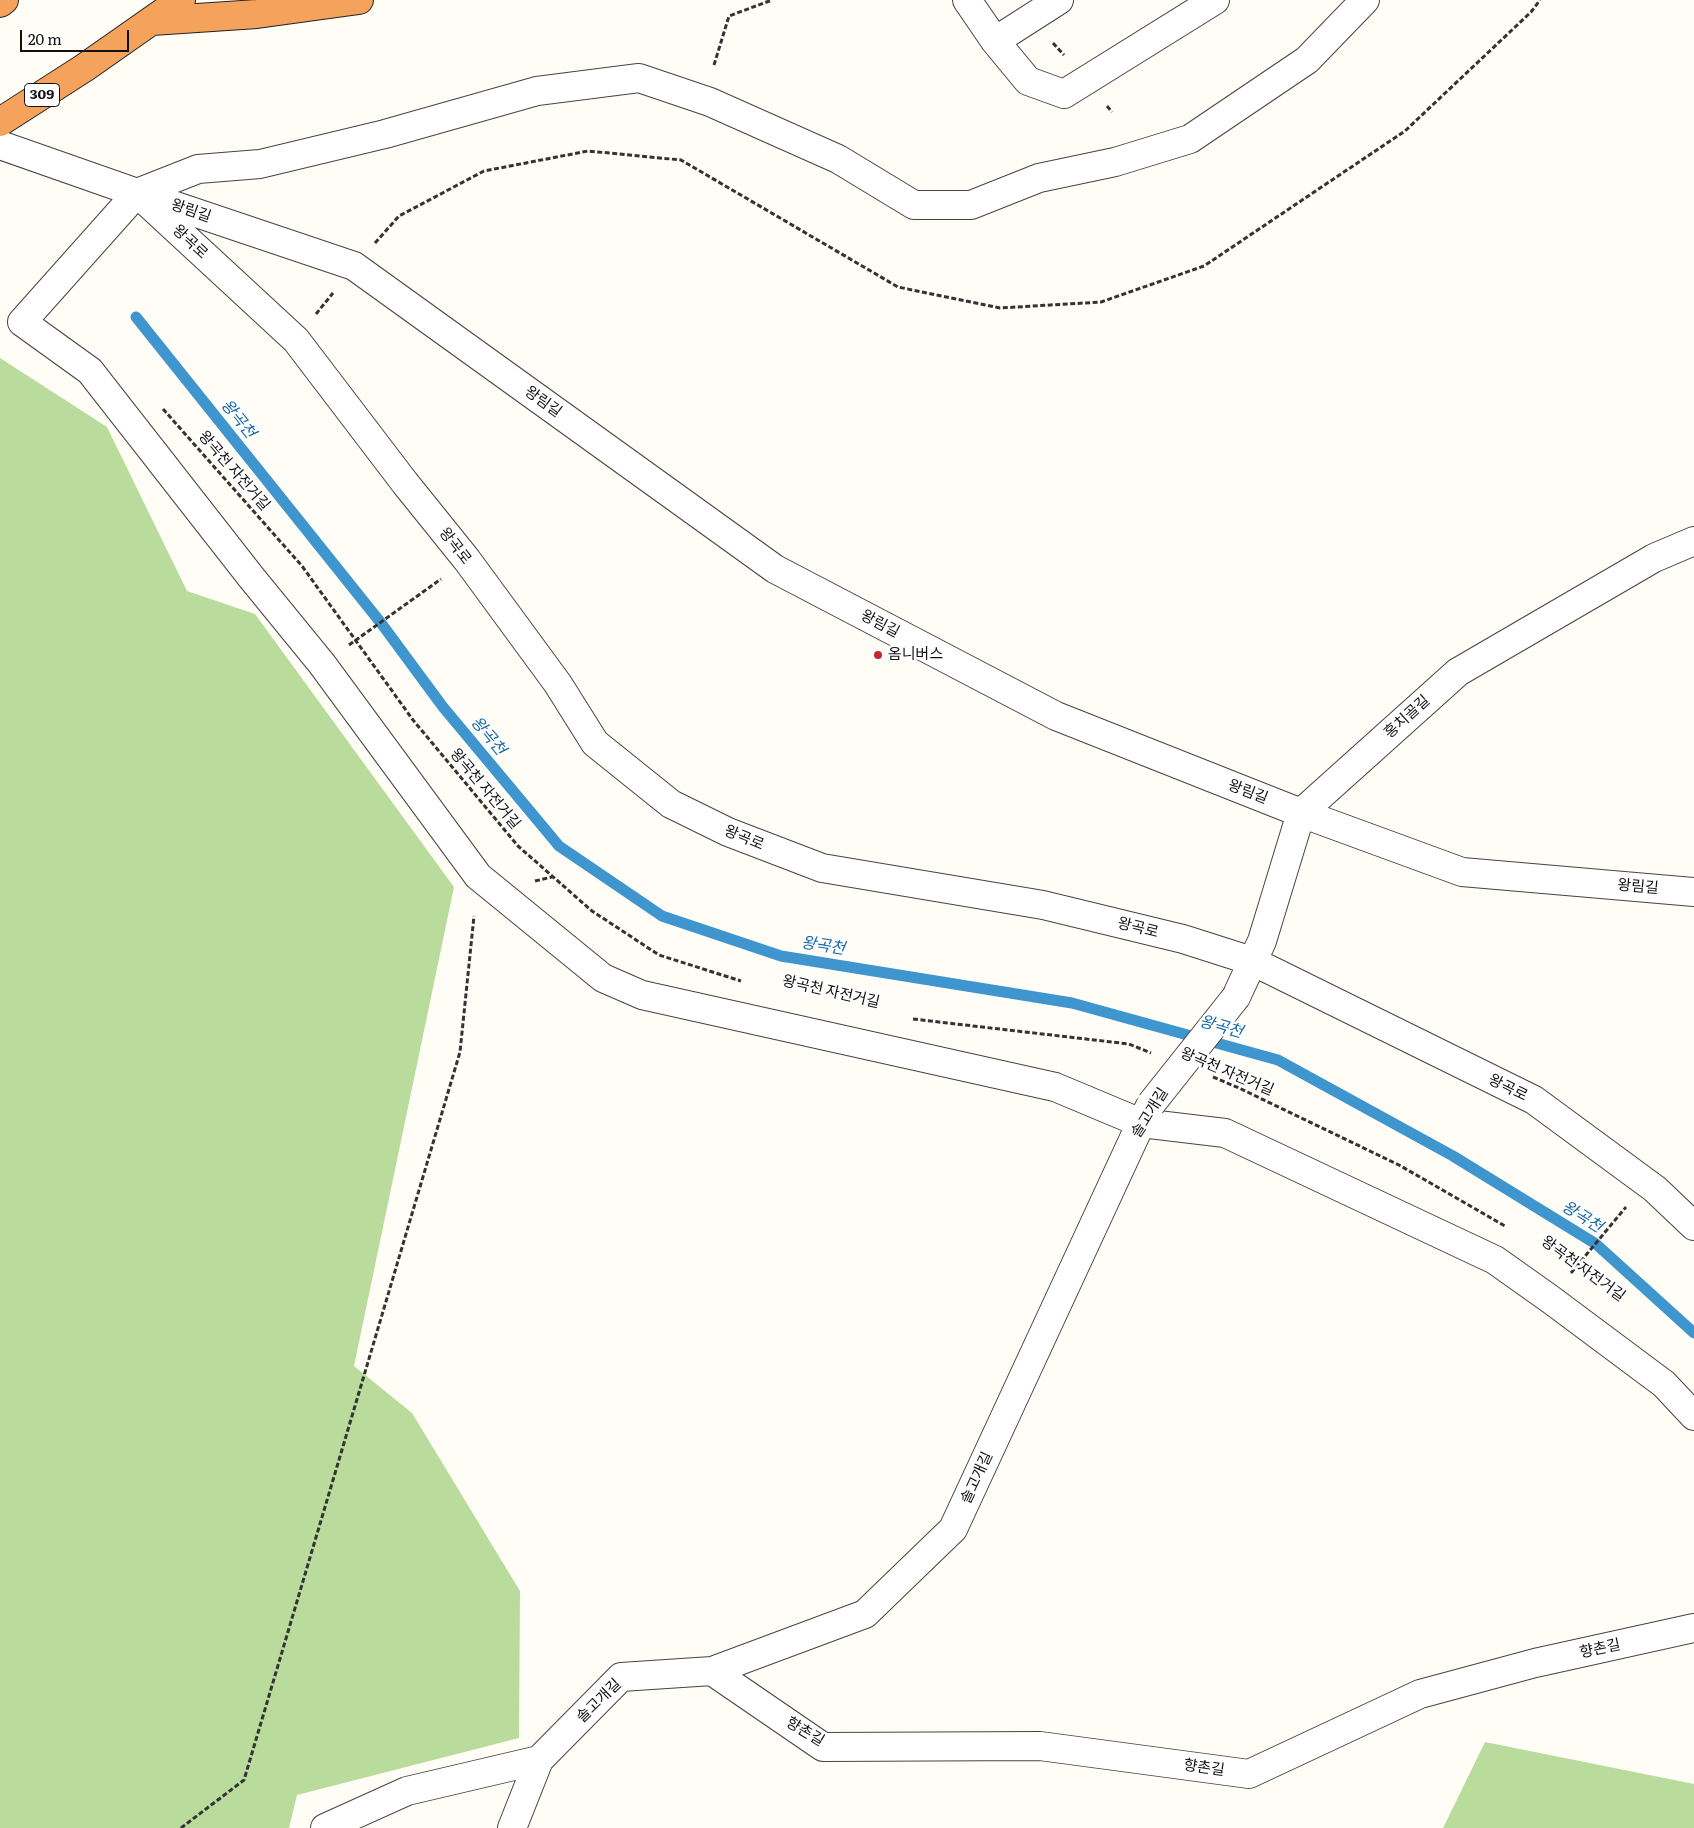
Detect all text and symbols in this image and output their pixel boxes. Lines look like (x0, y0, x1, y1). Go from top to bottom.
scale bar (22, 20, 131, 52)
text: 20 m (28, 27, 62, 50)
road number: 309 (24, 84, 60, 106)
street label: 왕림길 (168, 196, 214, 226)
street label: 왕곡로 (169, 221, 211, 263)
street label: 왕림길 (521, 383, 565, 421)
water label: 왕곡천 (217, 396, 259, 442)
street label: 왕곡천 자전거길 (195, 428, 273, 514)
street label: 왕곡로 (435, 524, 475, 568)
street label: 왕림길 (857, 606, 903, 642)
place label: 옴니버스 (888, 646, 943, 664)
marker: 옴니버스 (872, 649, 884, 661)
street label: 홍치골길 (1380, 692, 1434, 742)
water label: 왕곡천 (466, 713, 510, 759)
street label: 왕곡천 자전거길 (446, 745, 524, 833)
street label: 왕림길 (1225, 776, 1271, 808)
street label: 왕곡로 (721, 822, 767, 854)
street label: 왕림길 (1617, 876, 1659, 898)
street label: 왕곡로 (1116, 914, 1160, 942)
water label: 왕곡천 (800, 933, 846, 959)
street label: 왕곡천 자전거길 (780, 972, 882, 1012)
water label: 왕곡천 (1197, 1012, 1245, 1042)
street label: 왕곡천 자전거길 (1178, 1044, 1276, 1100)
street label: 왕곡로 (1485, 1071, 1531, 1105)
street label: 솔고개길 (1128, 1085, 1172, 1141)
water label: 왕곡천 (1558, 1197, 1606, 1237)
street label: 왕곡천 자전거길 (1537, 1232, 1629, 1306)
street label: 솔고개길 (957, 1449, 997, 1507)
street label: 향촌길 (1578, 1636, 1622, 1662)
street label: 솔고개길 (573, 1675, 625, 1727)
street label: 향촌길 (783, 1714, 827, 1750)
street label: 향촌길 (1182, 1756, 1226, 1780)

